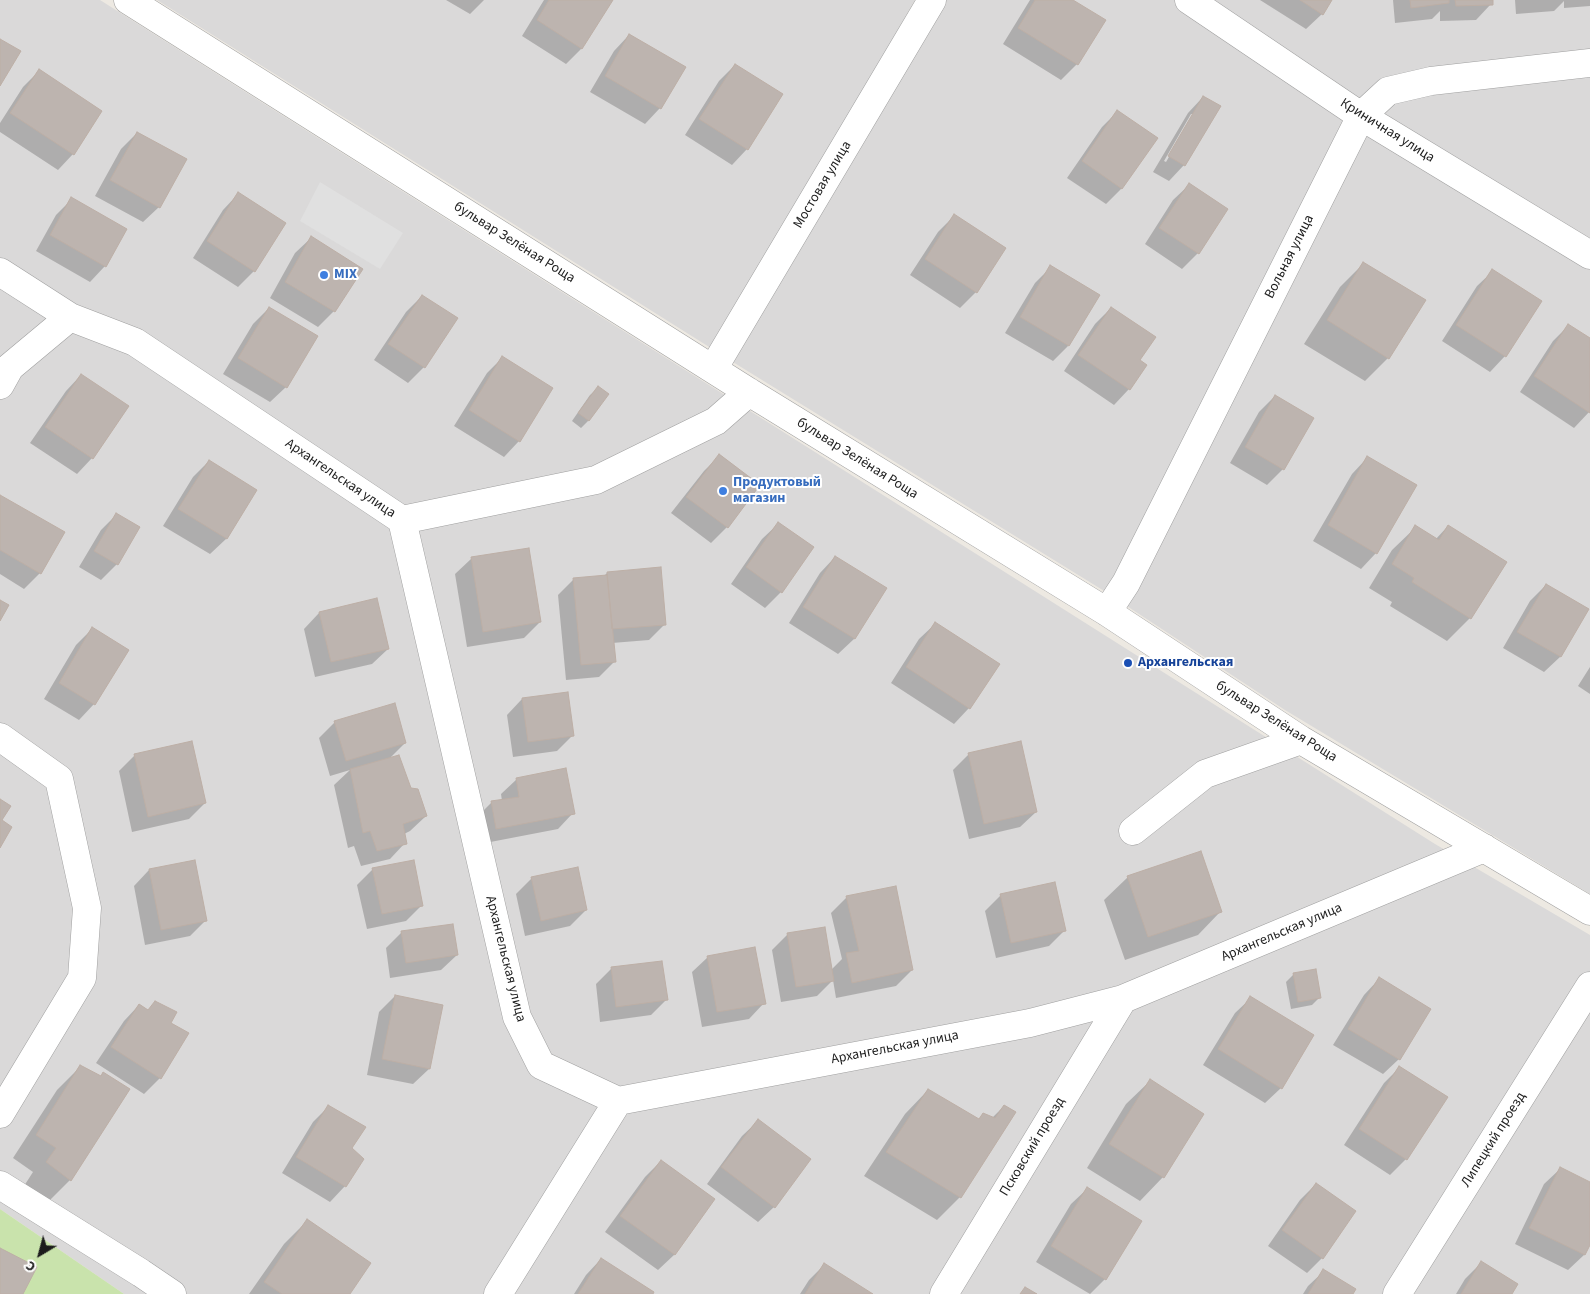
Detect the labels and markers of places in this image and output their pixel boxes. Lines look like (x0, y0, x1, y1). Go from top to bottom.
place label: MIX (334, 267, 357, 283)
marker: MIX (318, 269, 330, 281)
place label: Продуктовый магазин (733, 475, 821, 508)
marker: Продуктовый магазин (717, 485, 729, 497)
place label: Архангельская (1138, 655, 1233, 671)
marker: Архангельская (1122, 657, 1134, 669)

